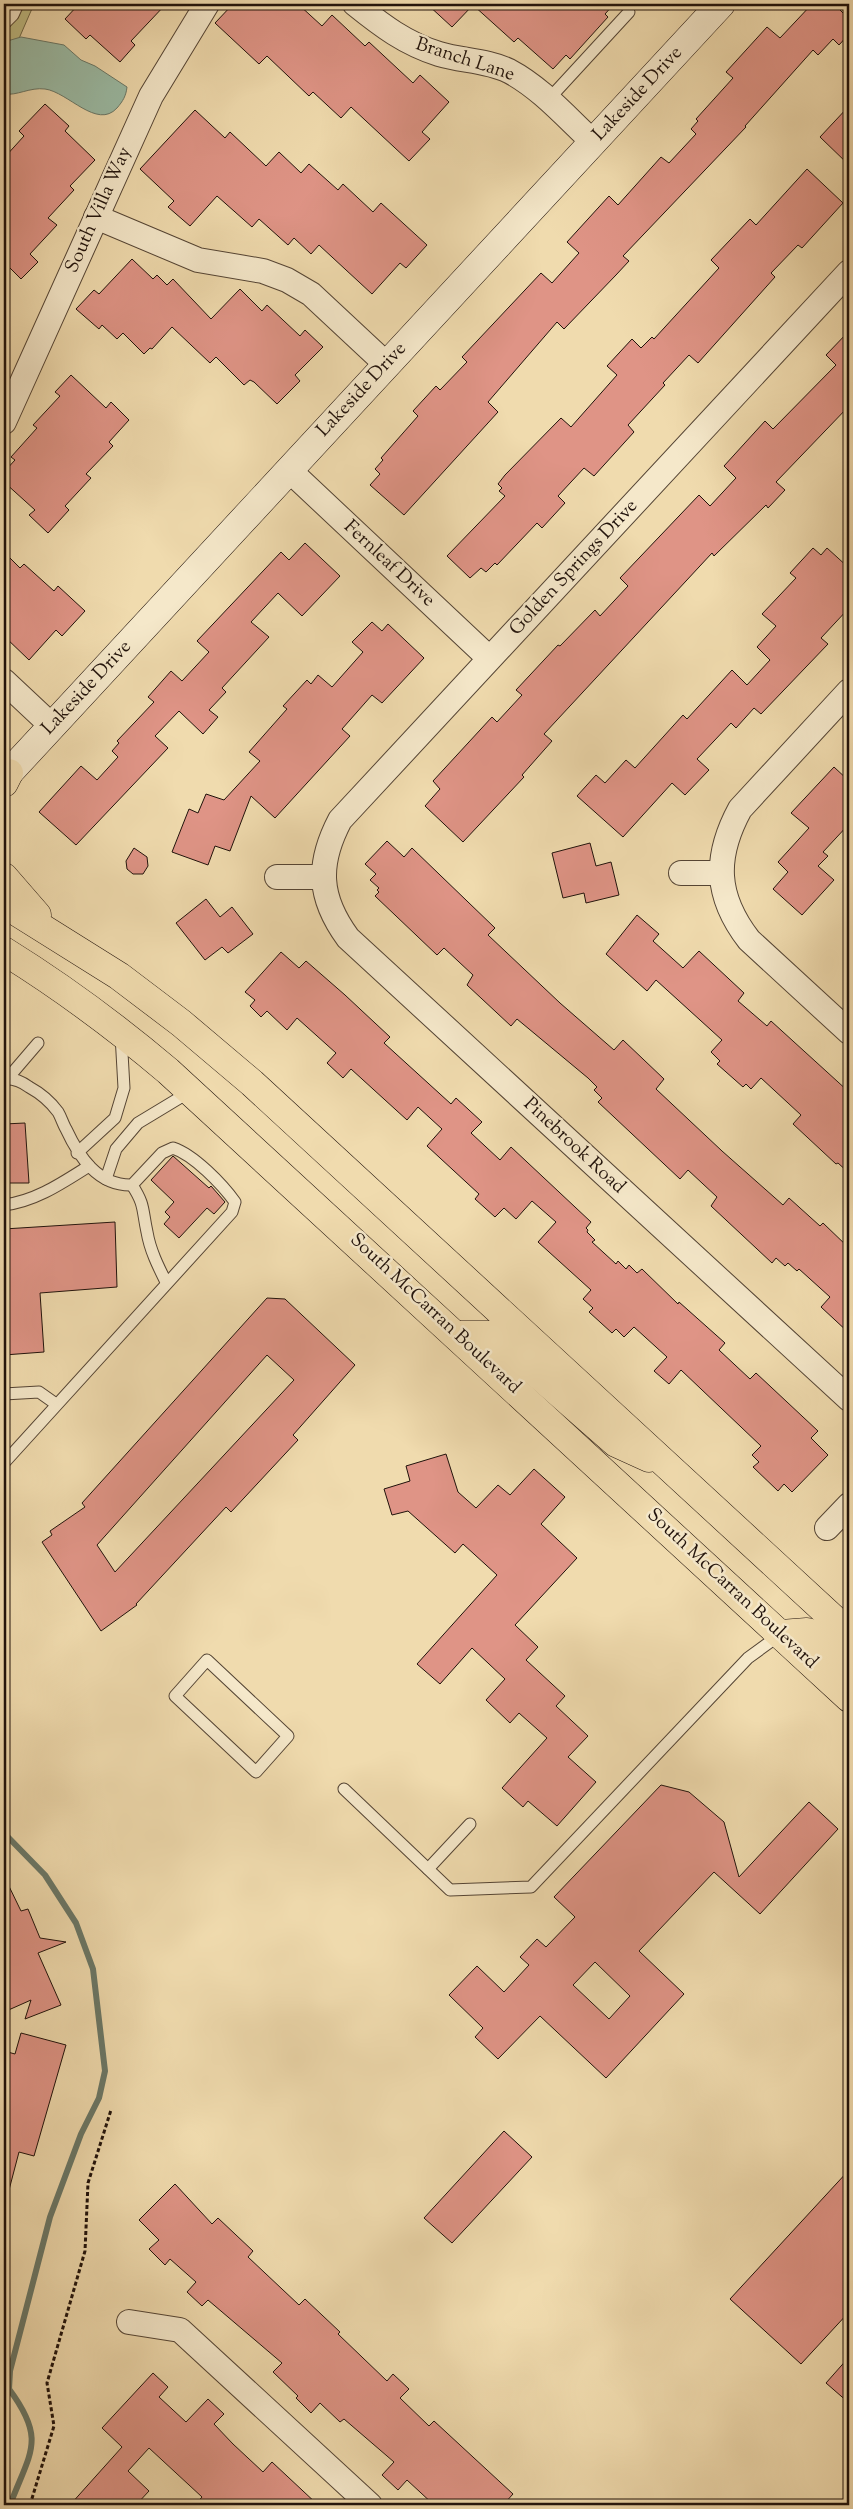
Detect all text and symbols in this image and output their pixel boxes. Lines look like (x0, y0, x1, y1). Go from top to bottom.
street label: Branch Lane (412, 31, 518, 89)
street label: Lakeside Drive (587, 40, 689, 147)
street label: South Villa Way (59, 142, 139, 277)
street label: Lakeside Drive (311, 336, 413, 443)
street label: Golden Springs Drive (504, 494, 645, 642)
street label: Fernleaf Drive (337, 514, 441, 614)
street label: Lakeside Drive (36, 634, 138, 741)
street label: Pinebrook Road (517, 1091, 631, 1201)
street label: South McCarran Boulevard (343, 1227, 527, 1401)
street label: South McCarran Boulevard (640, 1502, 824, 1676)

